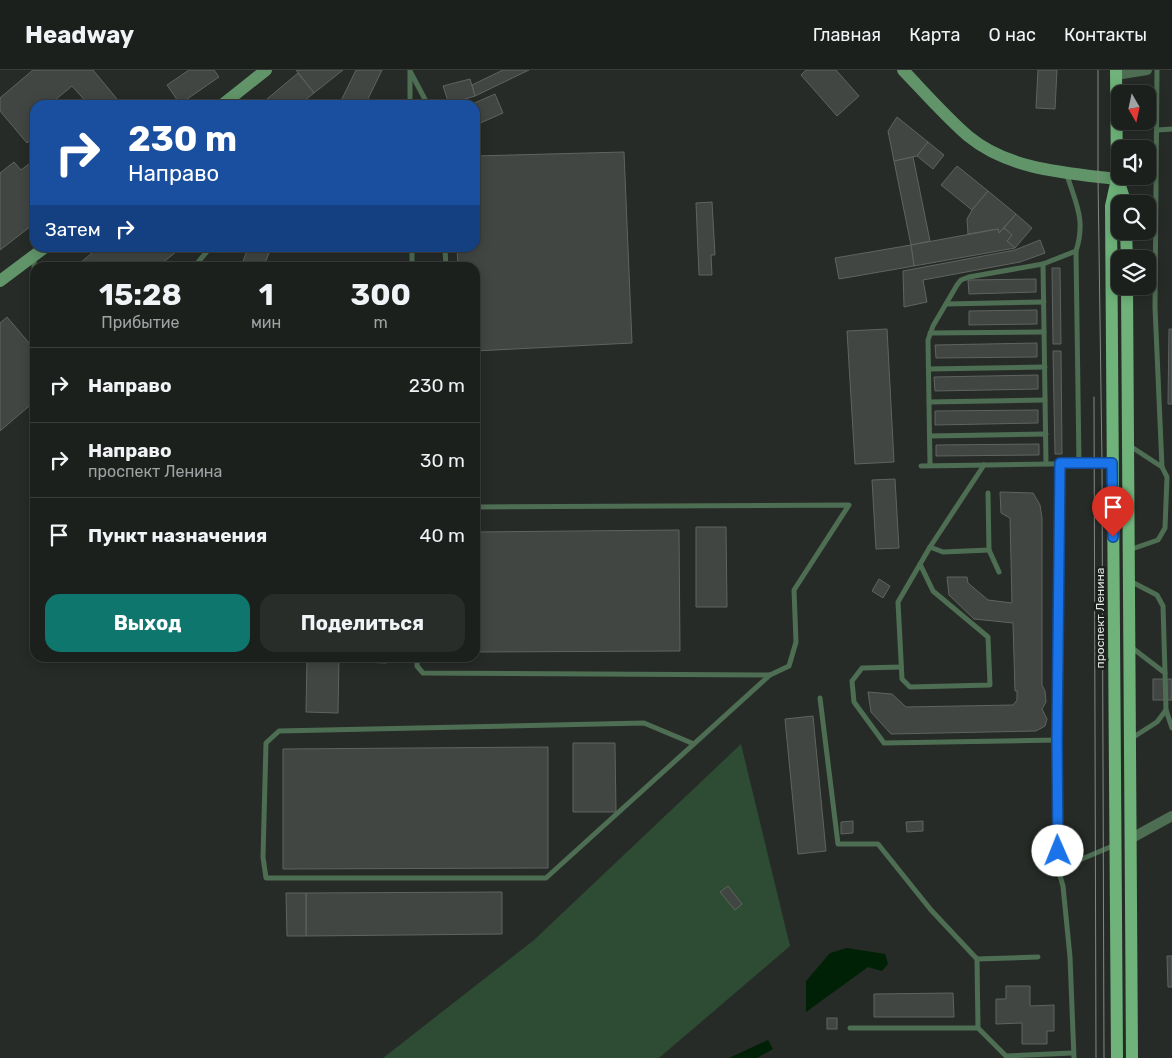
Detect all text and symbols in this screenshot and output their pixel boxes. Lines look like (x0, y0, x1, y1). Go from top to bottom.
text: Headway (25, 21, 134, 49)
text: Главная (813, 24, 881, 46)
text: Карта (909, 24, 961, 46)
text: О нас (989, 24, 1036, 46)
text: Контакты (1064, 24, 1147, 46)
north arrow (1111, 85, 1156, 130)
map controls (1111, 85, 1156, 295)
text: 230 m (128, 118, 237, 160)
icon: right (45, 120, 110, 185)
button: sound (1111, 140, 1156, 185)
text: Направо (128, 160, 219, 187)
button: search (1111, 195, 1156, 240)
icon: right (111, 215, 139, 243)
text: Затем (45, 218, 101, 241)
button: layers (1111, 250, 1156, 295)
text: 15:28 (99, 277, 182, 313)
text: 1 (259, 277, 274, 313)
text: 300 (350, 277, 411, 313)
text: Прибытие (101, 313, 180, 332)
text: мин (251, 313, 281, 332)
text: m (374, 313, 388, 332)
icon: right (45, 371, 73, 399)
text: Направо (88, 374, 172, 397)
text: 230 m (409, 374, 465, 397)
text: Направо (88, 439, 172, 462)
icon: right (45, 446, 73, 474)
text: 30 m (420, 449, 465, 472)
text: проспект Ленина (88, 462, 222, 481)
pin (1092, 486, 1134, 537)
icon: arrive (1099, 493, 1127, 521)
icon: arrive (45, 521, 73, 549)
text: Пункт назначения (88, 524, 267, 547)
text: 40 m (420, 524, 465, 547)
street label: проспект Ленина (1093, 568, 1107, 668)
button: Выход (45, 594, 250, 652)
button: Поделиться (260, 594, 465, 652)
position arrow (1031, 824, 1083, 876)

